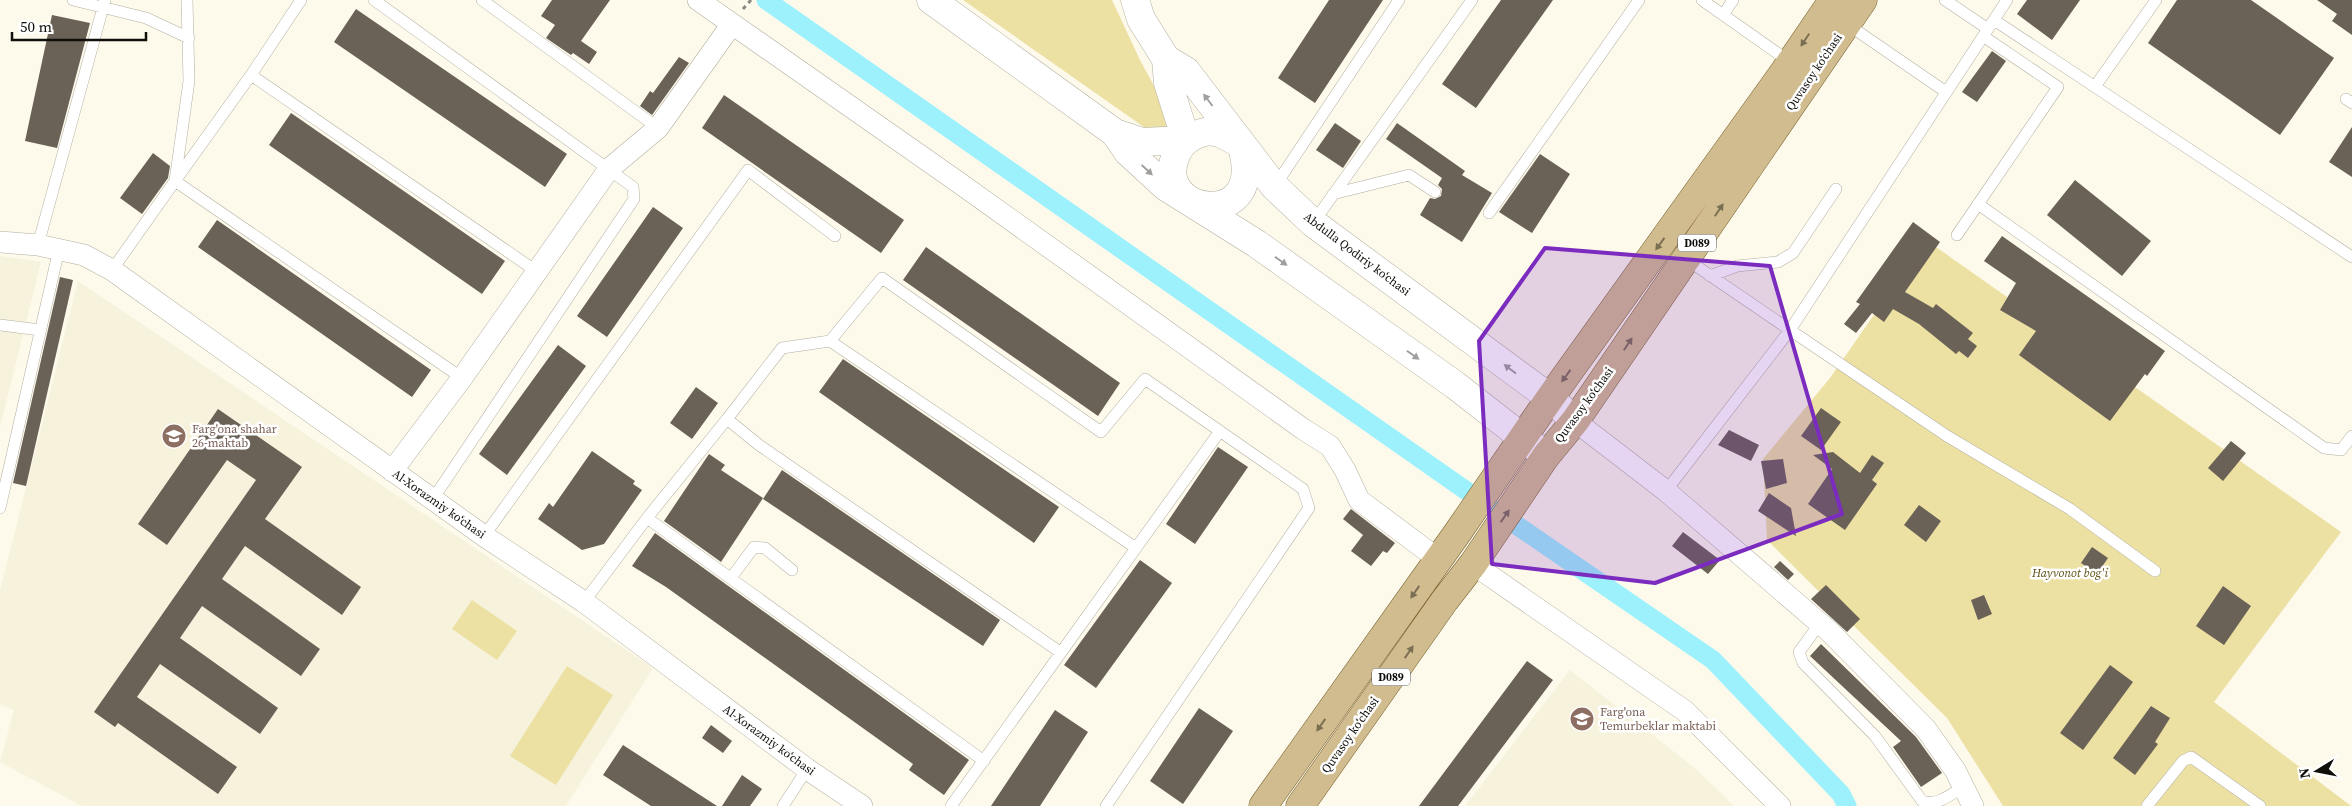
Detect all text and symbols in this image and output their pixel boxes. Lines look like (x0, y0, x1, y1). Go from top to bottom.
scale bar (12, 10, 146, 42)
text: 50 m (20, 16, 52, 37)
street label: Quvasoy koʻchasi (1782, 30, 1846, 114)
one-way arrow (1800, 34, 1810, 47)
one-way arrow (1203, 93, 1213, 107)
one-way arrow (1140, 164, 1152, 176)
one-way arrow (1714, 204, 1724, 217)
street label: Abdulla Qodiriy koʻchasi (1301, 209, 1414, 300)
road number: D089 (1678, 234, 1716, 252)
one-way arrow (1655, 237, 1666, 250)
one-way arrow (1274, 256, 1288, 266)
one-way arrow (1623, 338, 1633, 351)
one-way arrow (1406, 350, 1420, 360)
one-way arrow (1503, 364, 1517, 374)
street label: Quvasoy koʻchasi (1551, 364, 1617, 446)
one-way arrow (1561, 369, 1571, 383)
place label: Farg'ona shahar 26-maktab (192, 421, 277, 451)
school or university icon: Farg'ona shahar 26-maktab (161, 423, 187, 449)
street label: Al-Xorazmiy koʻchasi (389, 466, 489, 542)
one-way arrow (1500, 509, 1510, 523)
park label: Hayvonot bog'i (2031, 565, 2108, 581)
one-way arrow (1410, 586, 1420, 599)
one-way arrow (1404, 645, 1414, 659)
road number: D089 (1372, 669, 1410, 686)
street label: Quvasoy koʻchasi (1318, 693, 1383, 776)
street label: Al-Xorazmiy koʻchasi (720, 701, 819, 779)
place label: Farg'ona Temurbeklar maktabi (1600, 704, 1717, 734)
school or university icon: Farg'ona Temurbeklar maktabi (1569, 706, 1595, 732)
one-way arrow (1316, 718, 1326, 732)
north arrow (2292, 746, 2342, 796)
text: N (2293, 766, 2315, 780)

